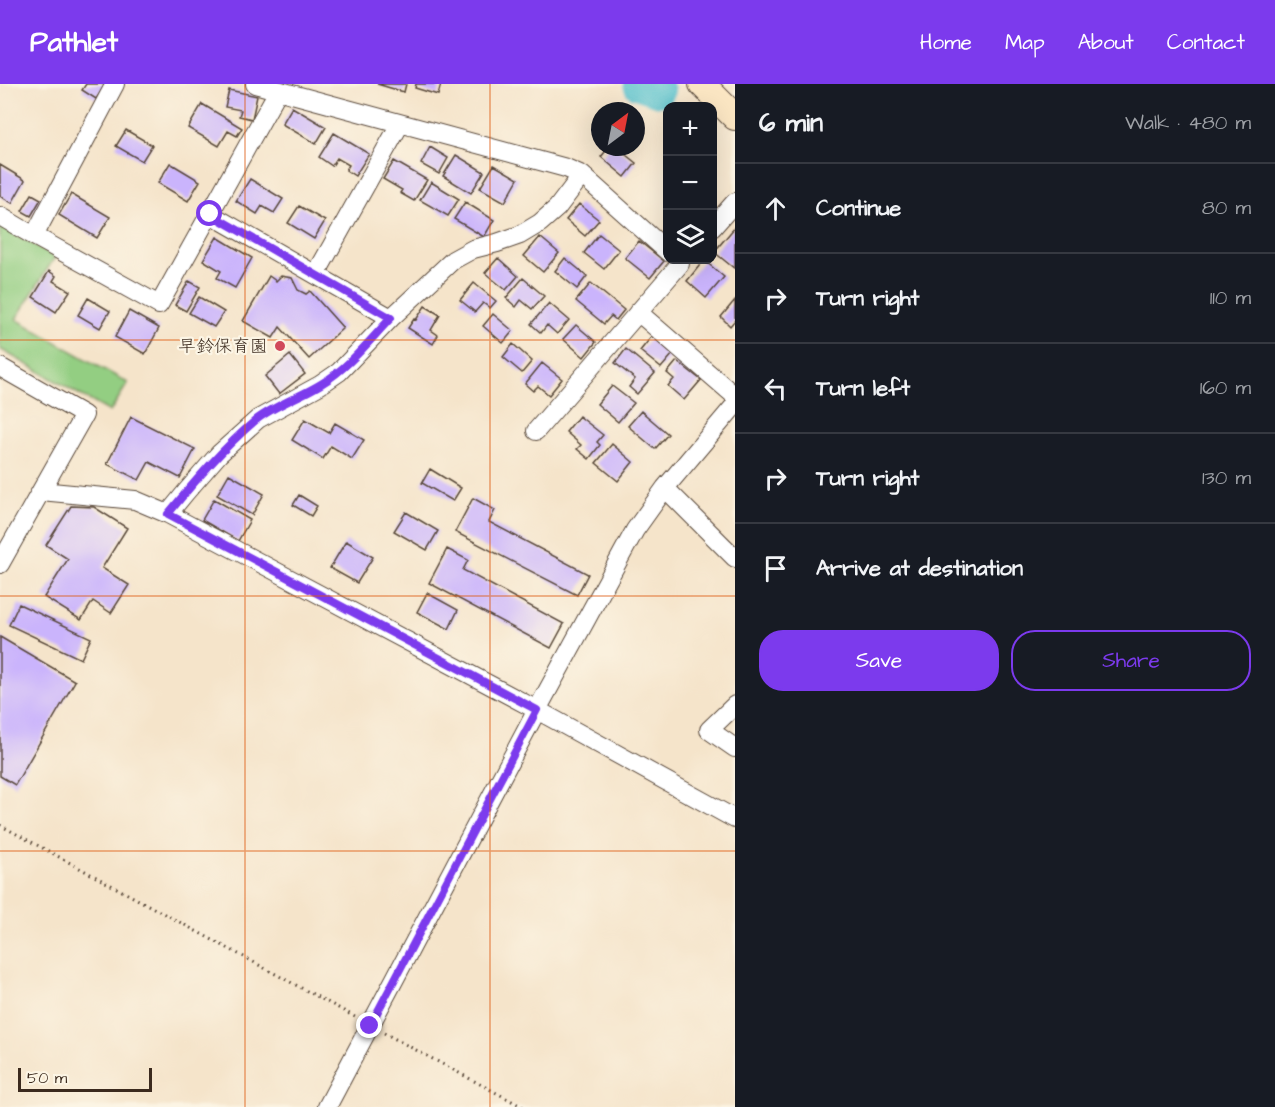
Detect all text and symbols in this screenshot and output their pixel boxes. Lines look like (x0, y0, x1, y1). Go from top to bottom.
text: Pathlet (30, 23, 118, 62)
text: Home (920, 28, 972, 57)
text: Map (1005, 28, 1045, 57)
text: About (1078, 28, 1134, 57)
text: Contact (1167, 28, 1245, 57)
north arrow (591, 102, 645, 156)
map controls (663, 102, 717, 264)
button: + (663, 102, 717, 156)
text: 6 min (759, 105, 823, 141)
text: Walk · 480 m (1125, 109, 1251, 137)
button: − (663, 156, 717, 210)
icon: ahead (759, 192, 792, 225)
text: Continue (816, 193, 901, 224)
text: 80 m (1202, 194, 1251, 222)
route start (196, 200, 222, 226)
button: layers (663, 210, 717, 264)
icon: right (759, 282, 792, 315)
text: Turn right (816, 283, 919, 314)
text: 110 m (1210, 284, 1251, 312)
place label: 早鈴保育園 (178, 334, 268, 359)
marker: 早鈴保育園 (273, 339, 287, 353)
icon: left (759, 372, 792, 405)
text: Turn left (816, 373, 910, 404)
text: 160 m (1200, 374, 1251, 402)
icon: right (759, 462, 792, 495)
text: Turn right (816, 463, 919, 494)
text: 130 m (1202, 464, 1251, 492)
icon: arrive (759, 552, 792, 585)
text: Arrive at destination (816, 553, 1023, 584)
button: Save (759, 630, 999, 691)
button: Share (1011, 630, 1251, 691)
route end (356, 1012, 382, 1038)
scale bar (18, 1065, 152, 1092)
text: 50 m (27, 1067, 67, 1089)

